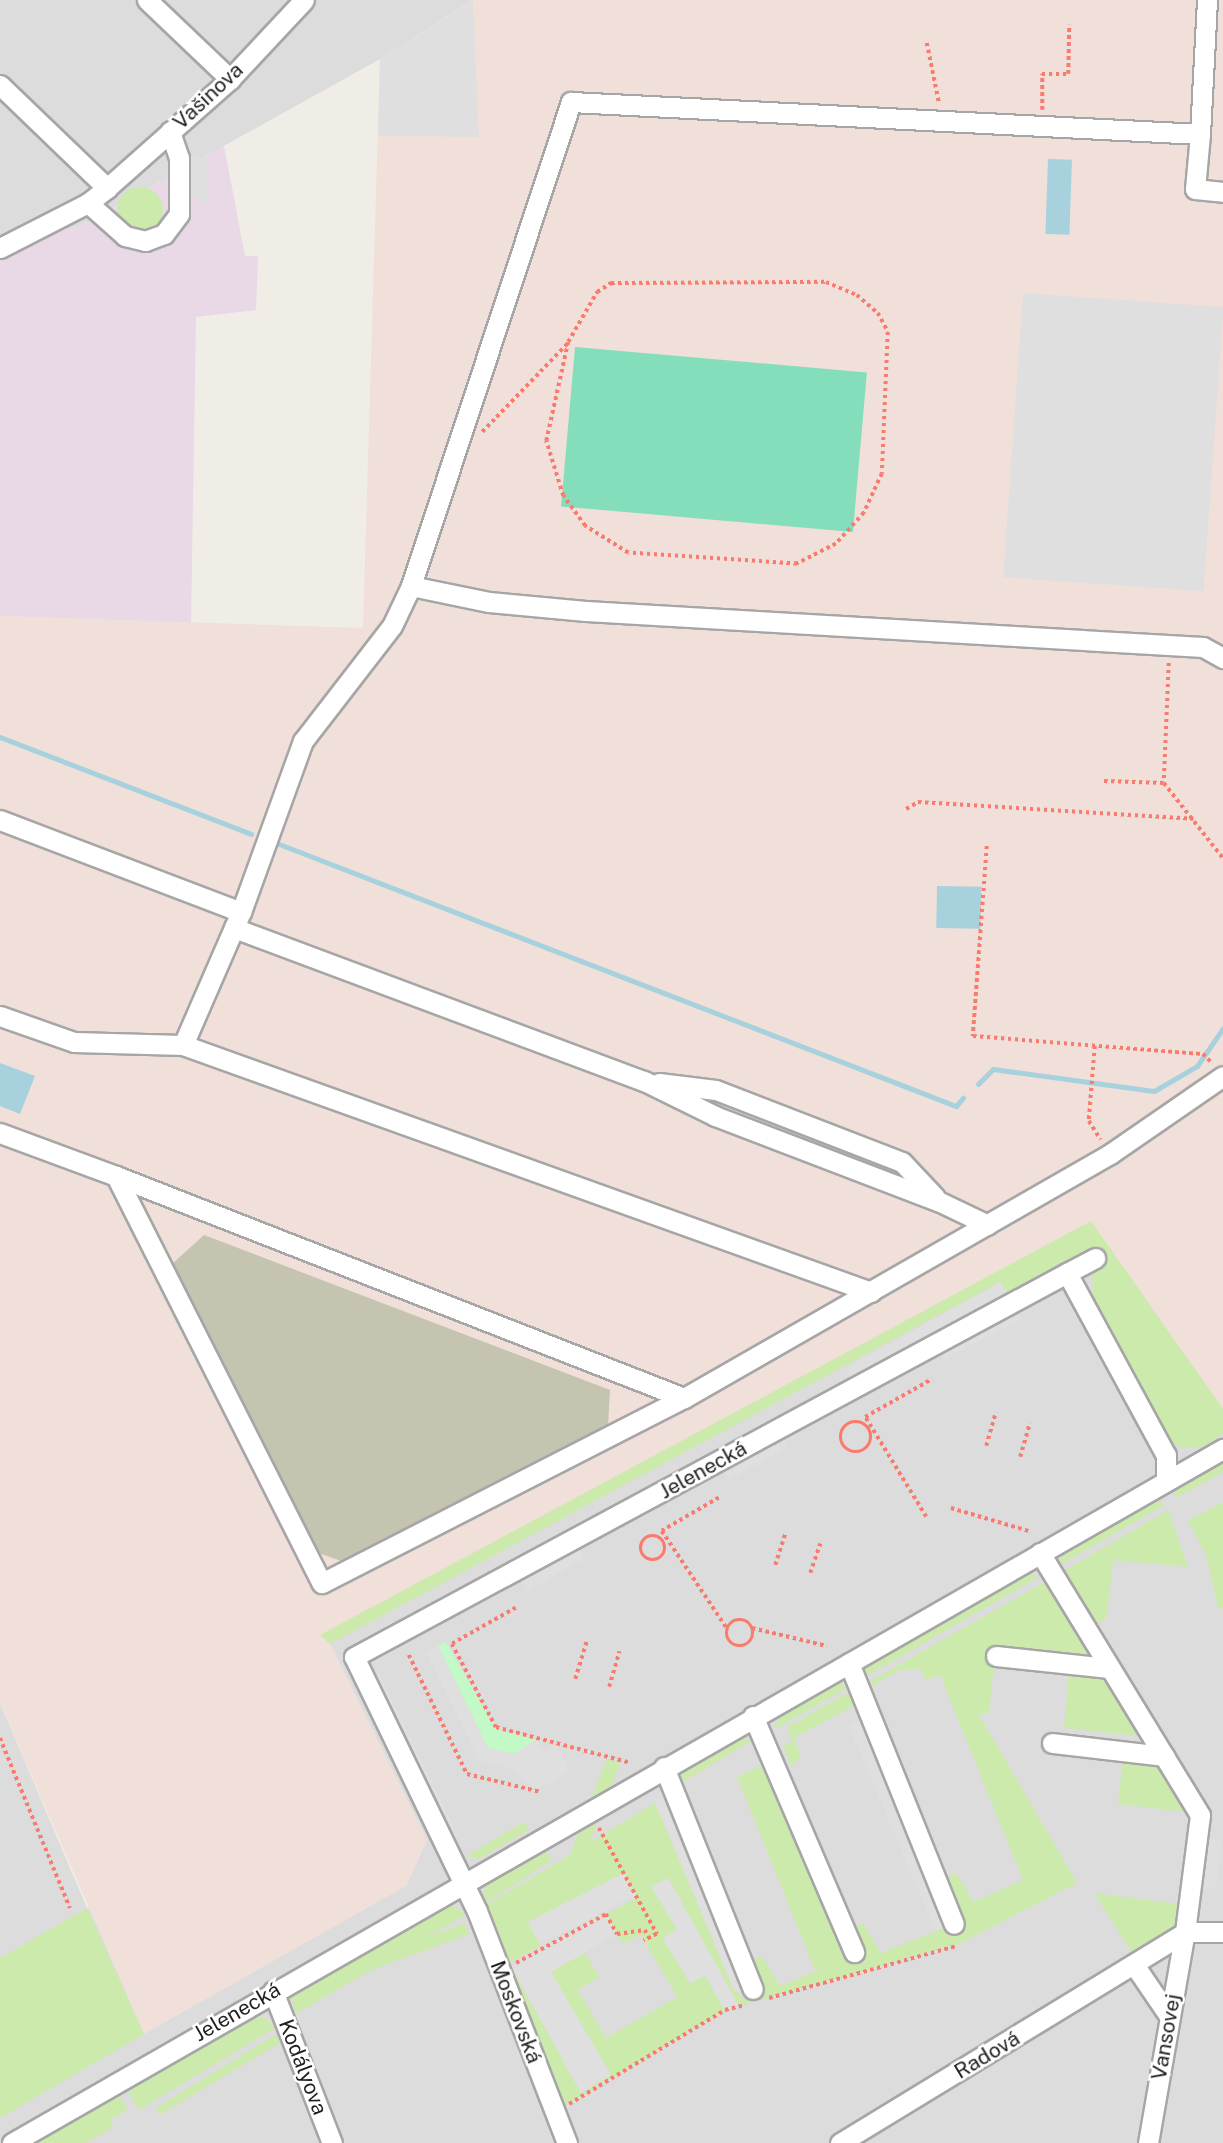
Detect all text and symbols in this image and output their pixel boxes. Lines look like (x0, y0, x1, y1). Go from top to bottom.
street label: Vašinova (168, 57, 248, 135)
street label: Jelenecká (655, 1436, 751, 1504)
street label: Moskovská (485, 1957, 547, 2067)
street label: Jelenecká (189, 1977, 285, 2047)
street label: Vansovej (1146, 1992, 1186, 2082)
street label: Kodályova (273, 2016, 333, 2118)
street label: Radová (950, 2026, 1024, 2084)

